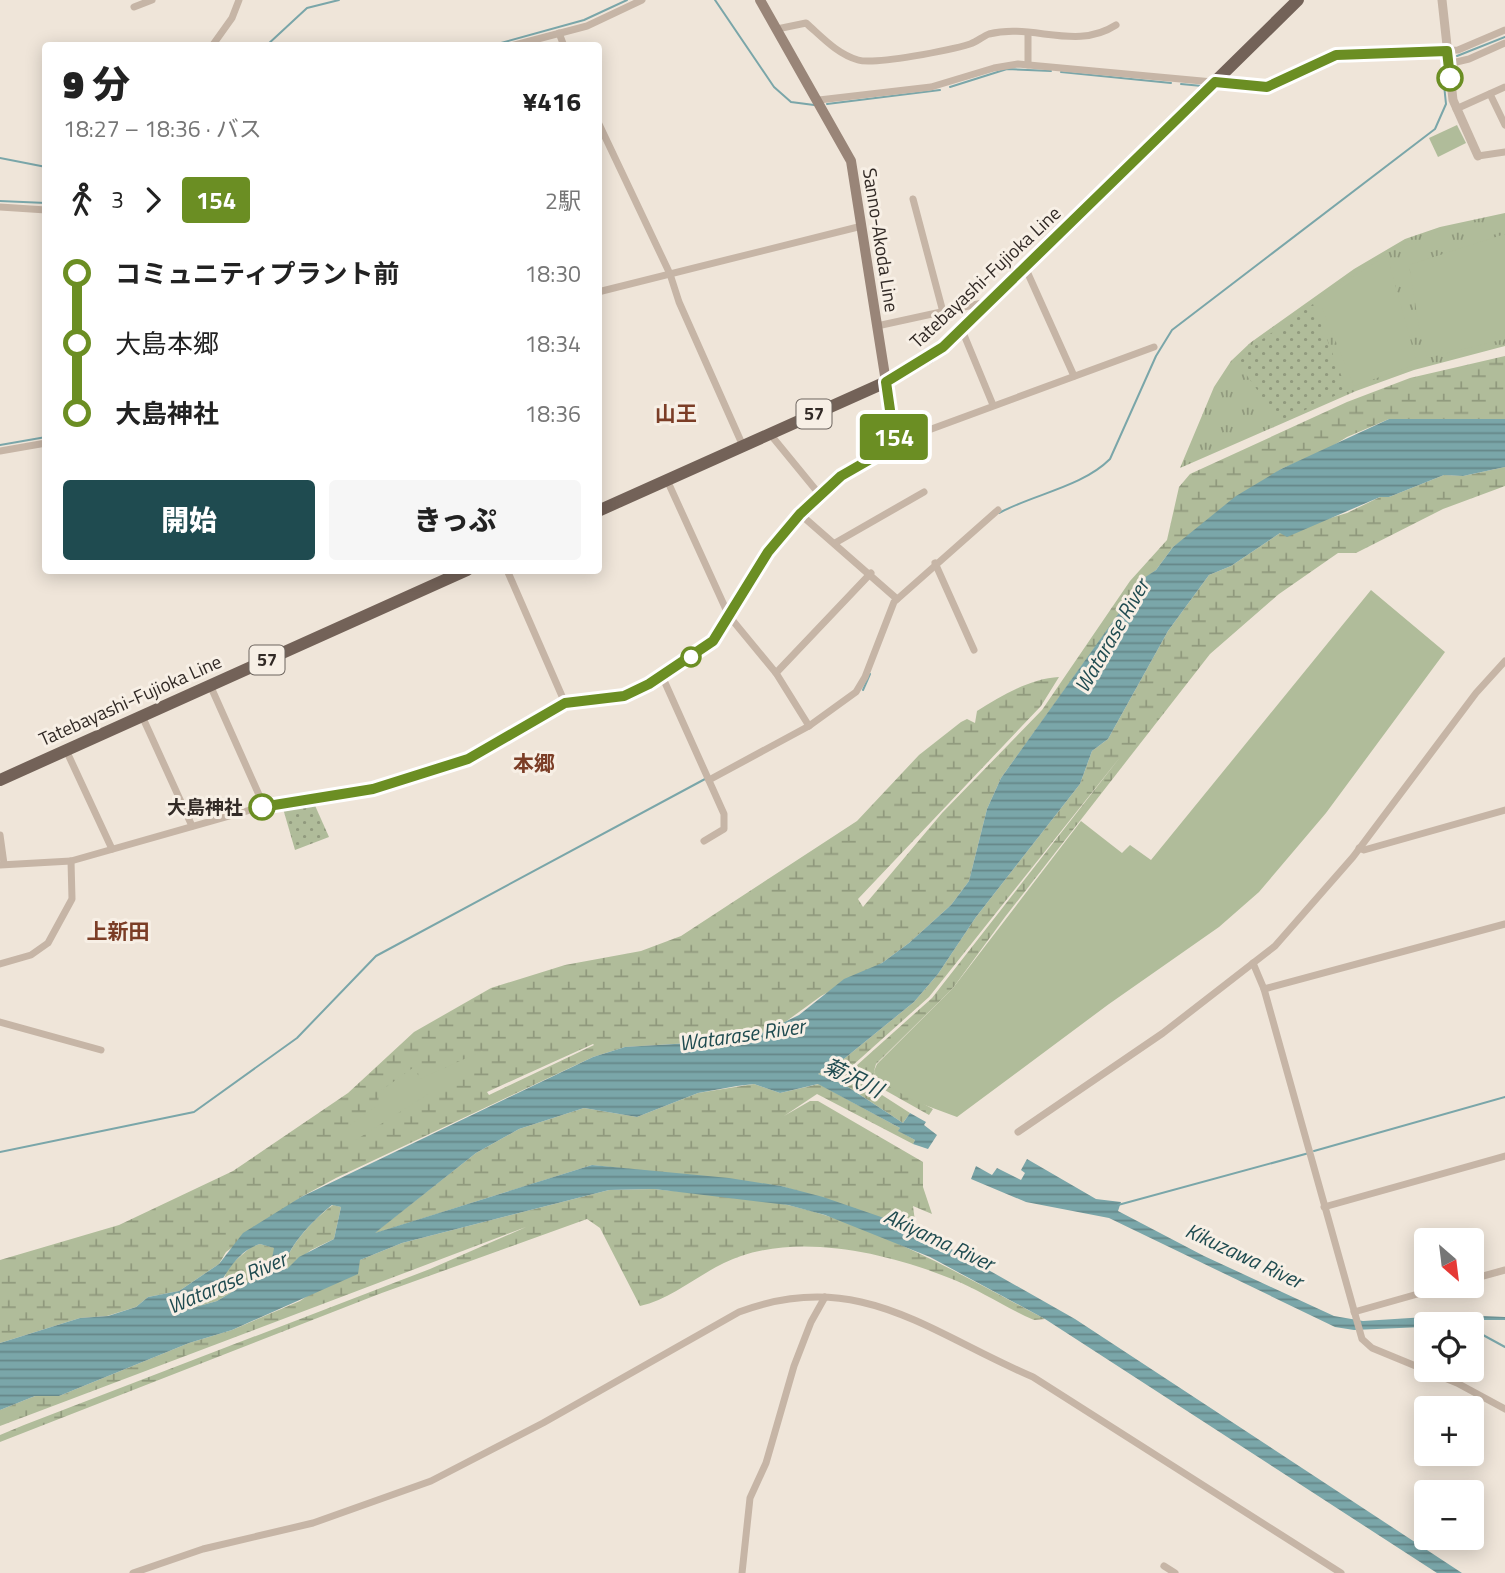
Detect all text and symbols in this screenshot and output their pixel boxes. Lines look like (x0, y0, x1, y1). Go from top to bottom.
text: 9 分 (63, 55, 130, 113)
unlabelled marker (1437, 65, 1463, 91)
text: ¥416 (523, 82, 581, 121)
text: 18:27 – 18:36 · バス (63, 111, 262, 146)
street label: Sanno-Akoda Line (856, 166, 907, 314)
icon: walk (63, 181, 101, 219)
icon: forward (134, 181, 172, 219)
text: 3 (111, 182, 124, 217)
text: 154 (196, 182, 236, 218)
text: 2駅 (545, 183, 581, 218)
street label: Tatebayashi-Fujioka Line (903, 199, 1067, 355)
text: コミュニティプラント前 (115, 254, 399, 293)
text: 18:30 (524, 256, 581, 291)
text: 大島本郷 (115, 324, 219, 363)
text: 18:34 (524, 326, 581, 361)
text: 大島神社 (115, 394, 219, 433)
text: 18:36 (524, 396, 581, 431)
district label: 山王 (655, 397, 697, 429)
road number: 57 (796, 400, 832, 428)
line badge: 154 (854, 414, 934, 460)
text: 154 (874, 419, 914, 455)
button: 開始 (63, 480, 315, 560)
button: きっぷ (329, 480, 581, 560)
water label: Watarase River (1066, 571, 1158, 698)
street label: Tatebayashi-Fujioka Line (34, 646, 226, 753)
road number: 57 (250, 646, 284, 674)
unlabelled marker (681, 647, 701, 667)
district label: 本郷 (513, 747, 555, 779)
place label: 大島神社 (167, 792, 243, 821)
marker: 大島神社 (249, 794, 275, 820)
district label: 上新田 (87, 915, 150, 947)
water label: Watarase River (677, 1009, 809, 1059)
water label: 菊沢川 (818, 1049, 891, 1106)
water label: Akiyama River (879, 1200, 1002, 1280)
water label: Kikuzawa River (1180, 1214, 1311, 1297)
north arrow (1414, 1228, 1484, 1298)
map controls (1414, 1228, 1484, 1550)
water label: Watarase River (162, 1242, 293, 1322)
button: locate (1414, 1312, 1484, 1382)
button: + (1414, 1396, 1484, 1466)
button: − (1414, 1480, 1484, 1550)

